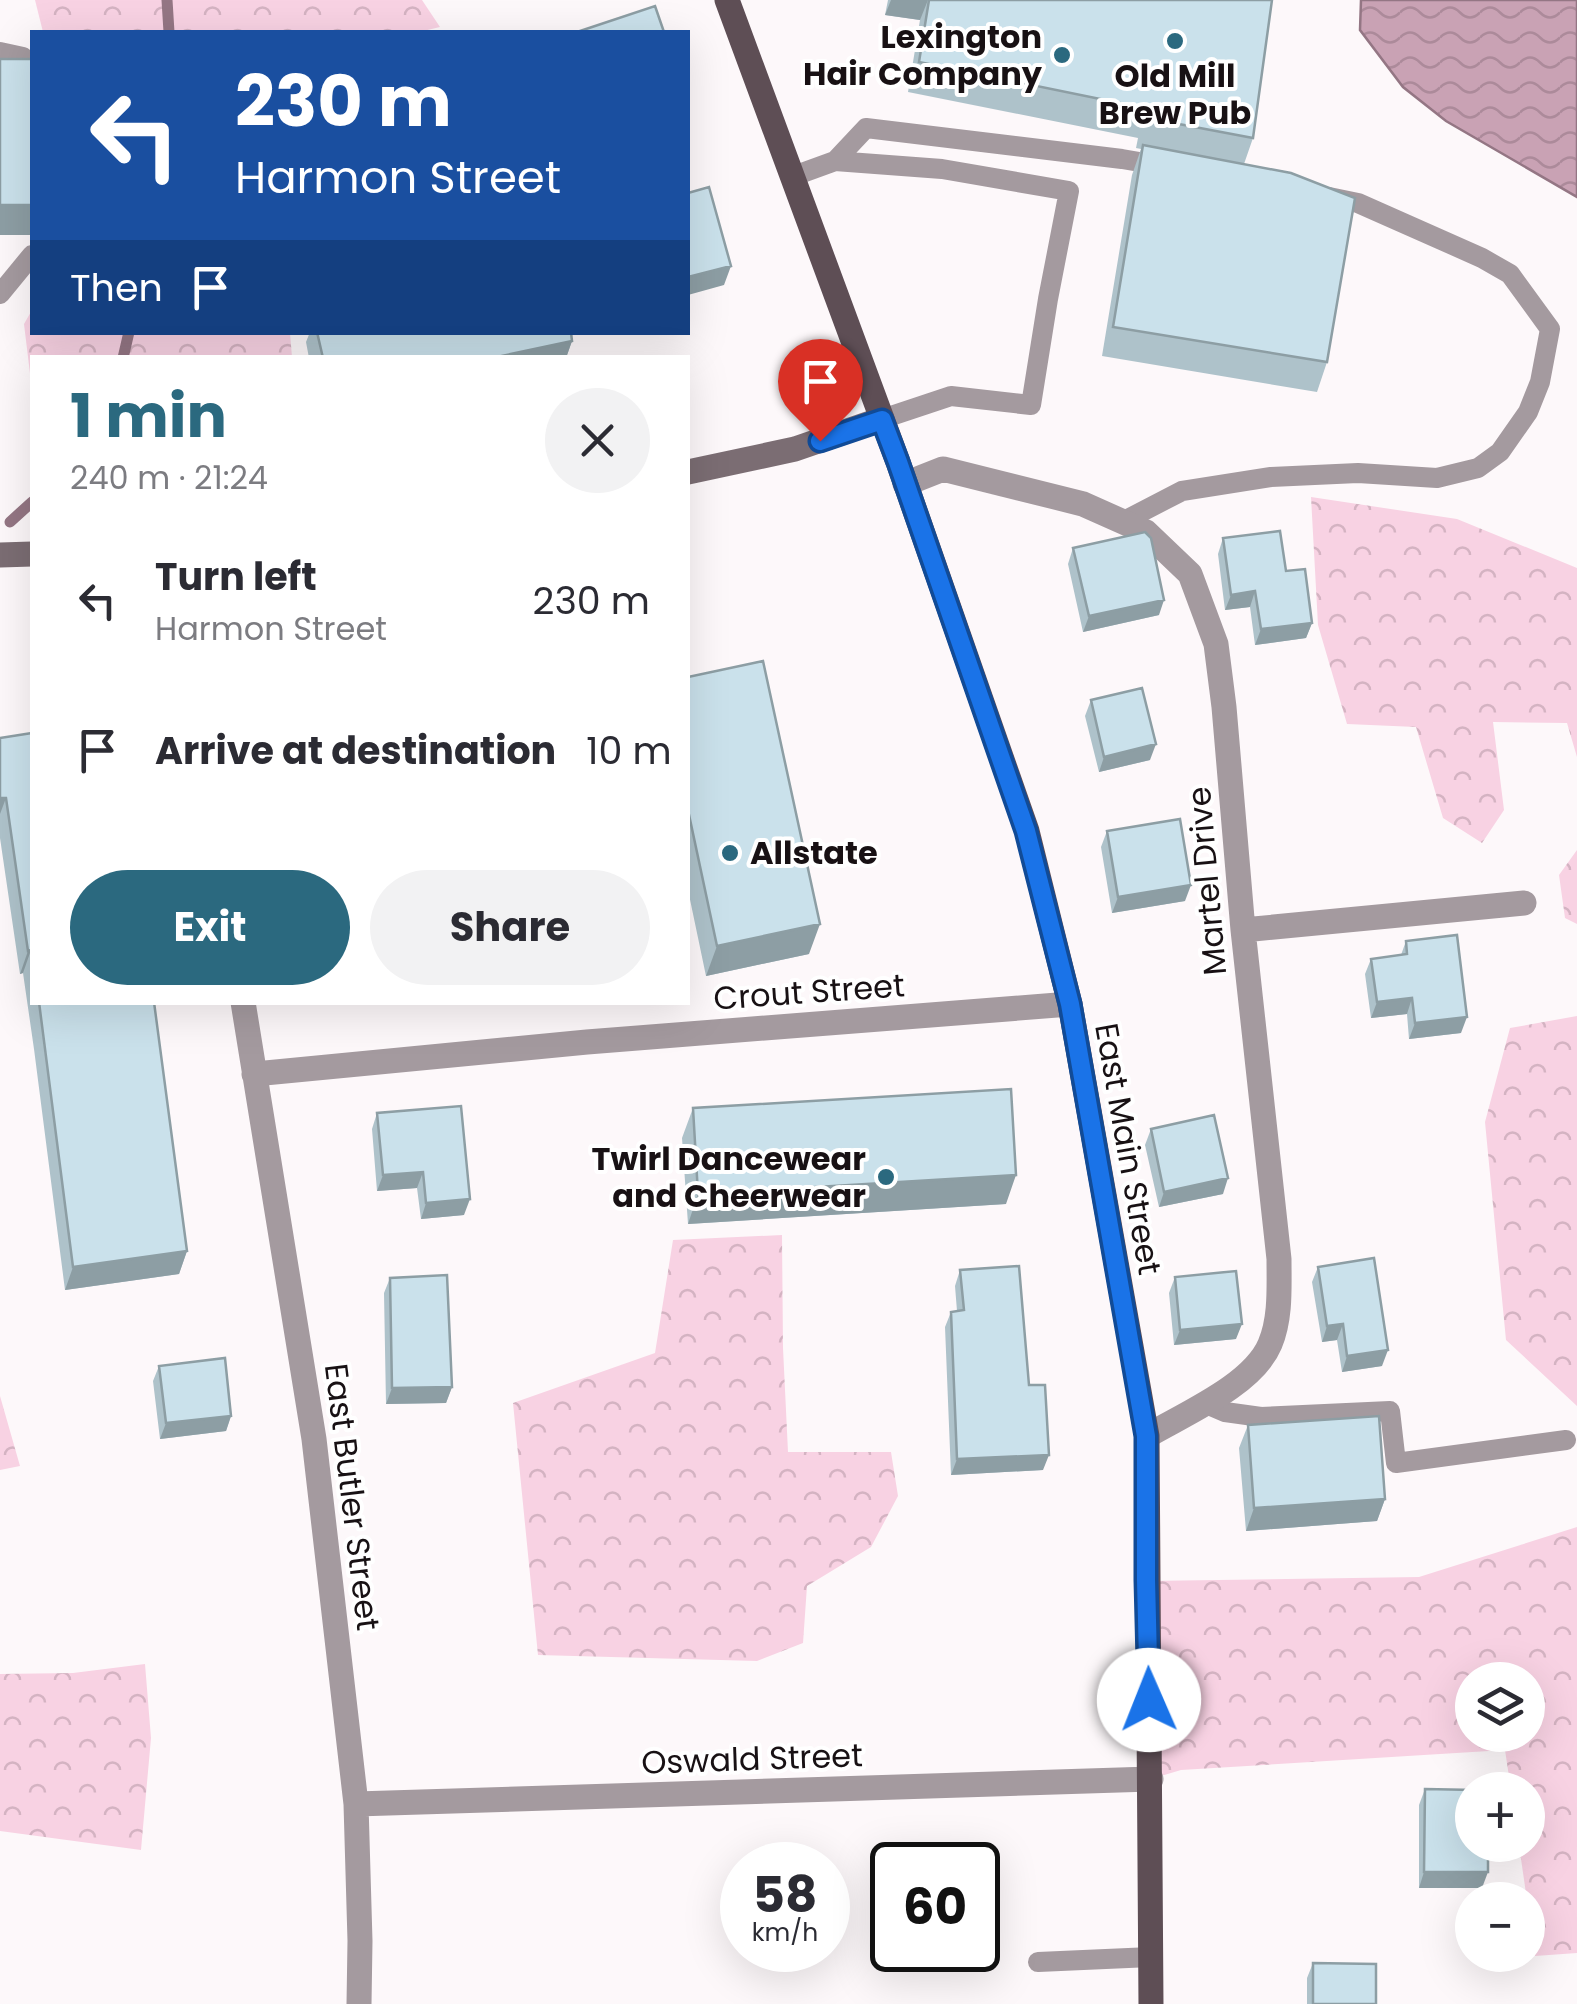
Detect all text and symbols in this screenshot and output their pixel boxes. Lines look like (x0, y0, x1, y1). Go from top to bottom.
place label: Lexington Hair Company (803, 14, 1043, 96)
marker: Old Mill Brew Pub (1164, 30, 1186, 52)
marker: Lexington Hair Company (1051, 44, 1073, 66)
text: 230 m (235, 52, 452, 151)
place label: Old Mill Brew Pub (1099, 53, 1251, 135)
icon: left (70, 70, 200, 200)
text: Harmon Street (235, 146, 561, 209)
icon: arrive (183, 260, 238, 315)
text: Then (70, 261, 163, 314)
pin (778, 339, 863, 442)
icon: arrive (793, 354, 848, 409)
text: 1 min (70, 374, 227, 458)
button: close (545, 388, 650, 493)
text: 240 m · 21:24 (70, 455, 268, 500)
text: Turn left (155, 550, 317, 603)
icon: left (70, 573, 125, 628)
text: 230 m (533, 574, 650, 627)
text: Harmon Street (155, 606, 387, 651)
icon: arrive (70, 723, 125, 778)
text: Arrive at destination (155, 724, 556, 777)
text: 10 m (586, 724, 672, 777)
street label: Martel Drive (1176, 785, 1237, 977)
place label: Allstate (750, 830, 878, 875)
marker: Allstate (719, 842, 741, 864)
button: Exit (70, 870, 350, 985)
button: Share (370, 870, 650, 985)
street label: Crout Street (712, 962, 906, 1021)
street label: East Main Street (1084, 1020, 1173, 1278)
place label: Twirl Dancewear and Cheerwear (592, 1136, 866, 1218)
marker: Twirl Dancewear and Cheerwear (875, 1166, 897, 1188)
street label: East Butler Street (314, 1361, 391, 1633)
position arrow (1097, 1648, 1201, 1752)
map controls (1455, 1662, 1545, 1972)
button: layers (1455, 1662, 1545, 1752)
street label: Oswald Street (641, 1732, 863, 1785)
button: + (1455, 1772, 1545, 1862)
speed limit sign: 60 (870, 1842, 1000, 1972)
text: 58 (753, 1859, 817, 1930)
button: − (1455, 1882, 1545, 1972)
text: km/h (752, 1915, 818, 1950)

